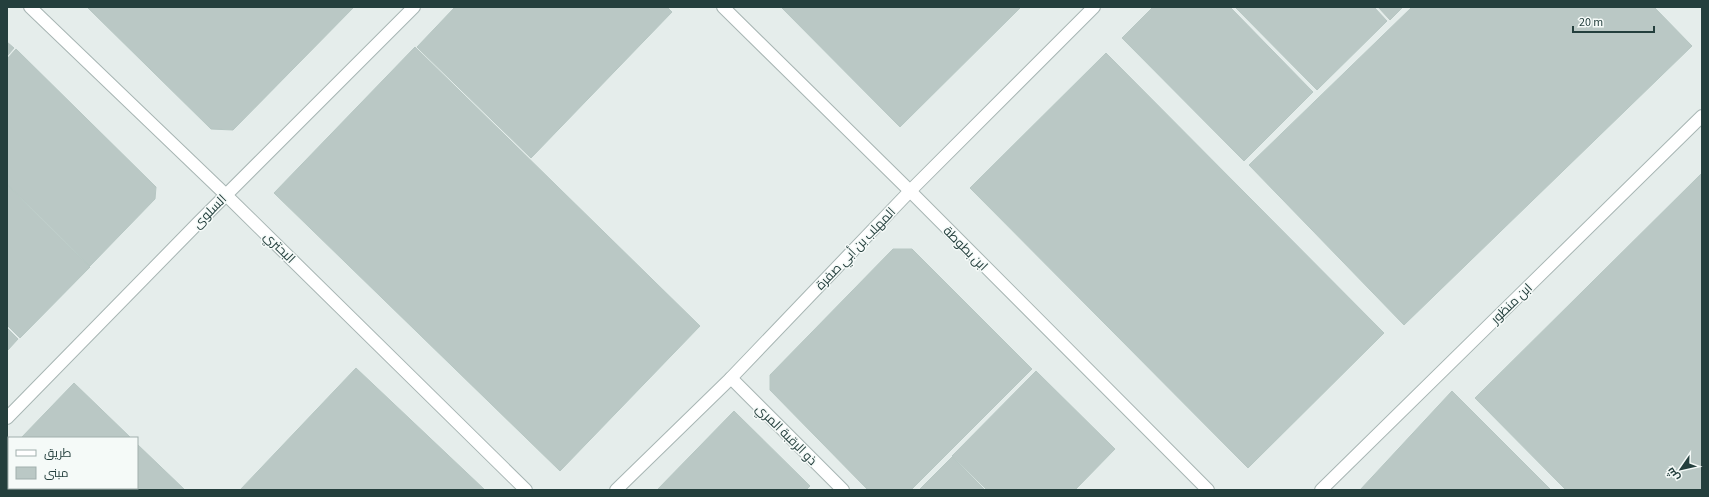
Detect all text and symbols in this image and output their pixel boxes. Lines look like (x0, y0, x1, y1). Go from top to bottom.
scale bar (1573, 8, 1654, 34)
text: 20 m (1579, 14, 1603, 31)
street label: السلوى (189, 191, 231, 233)
street label: المهلب بن أبي صفرة (812, 203, 901, 295)
street label: ابن بطوطة (939, 222, 992, 275)
street label: البحتري (259, 228, 299, 268)
street label: ابن منظور (1486, 279, 1536, 329)
street label: ذو الرقبة المري (751, 400, 821, 470)
legend (8, 437, 138, 489)
text: طريق (44, 445, 72, 462)
north arrow (1661, 449, 1701, 489)
text: ش (1663, 464, 1683, 484)
text: مبنى (44, 465, 69, 482)

